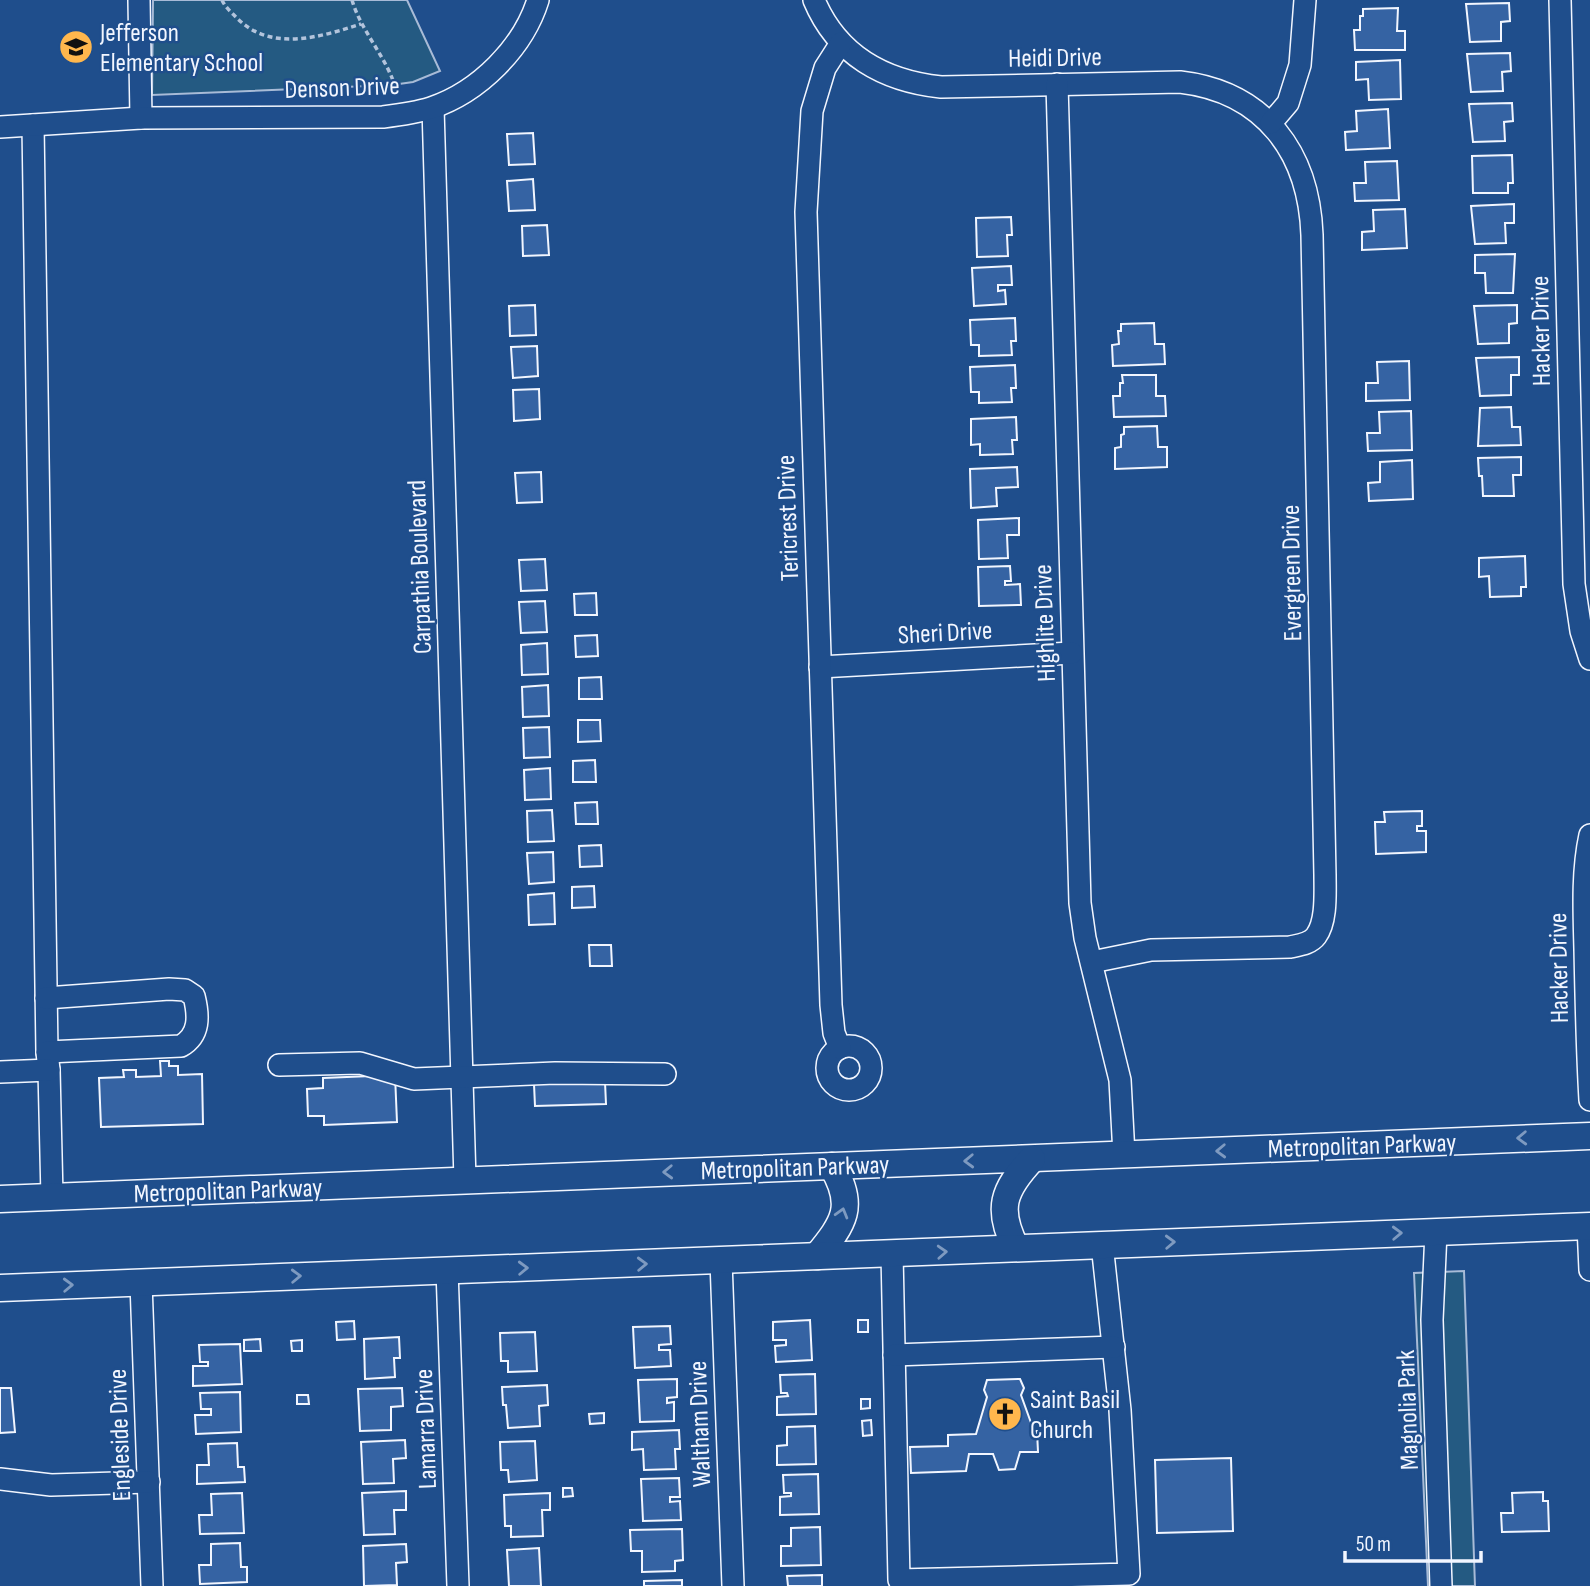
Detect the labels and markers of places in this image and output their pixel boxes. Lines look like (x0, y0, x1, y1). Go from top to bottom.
place label: Jefferson Elementary School (99, 18, 263, 79)
school or university icon: Jefferson Elementary School (57, 28, 95, 66)
place label: Saint Basil Church (1030, 1385, 1120, 1446)
church icon: Saint Basil Church (986, 1395, 1024, 1433)

